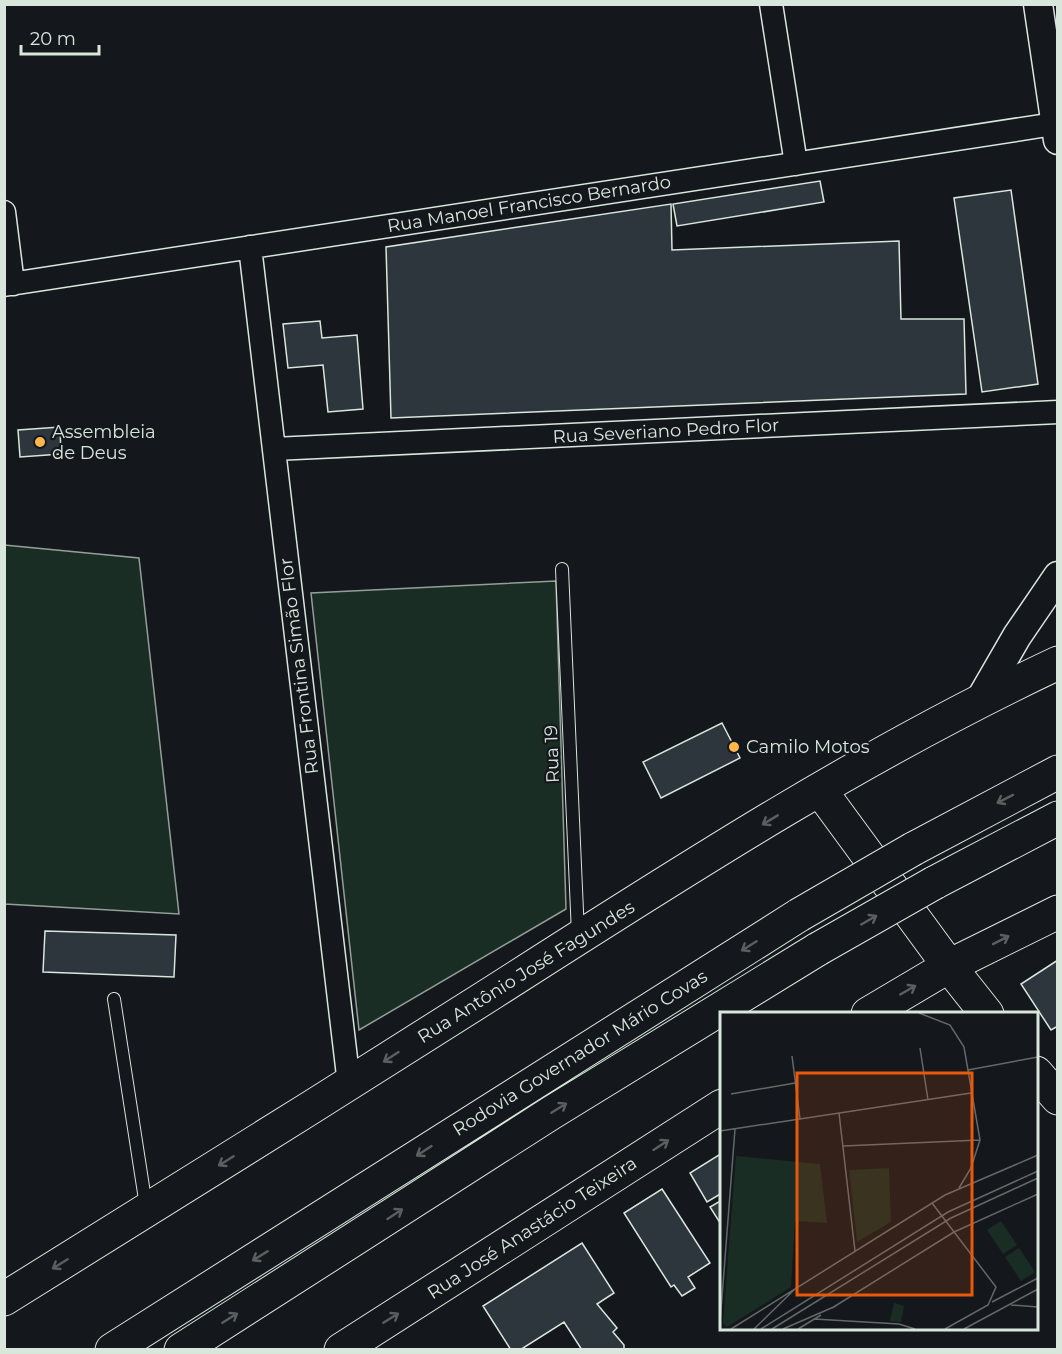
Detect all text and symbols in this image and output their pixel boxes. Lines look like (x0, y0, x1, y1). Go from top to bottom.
scale bar (21, 18, 99, 56)
text: 20 m (30, 28, 76, 50)
street label: Rua Manoel Francisco Bernardo (386, 171, 672, 237)
street label: Rua Severiano Pedro Flor (552, 414, 780, 448)
place label: Assembleia de Deus (52, 421, 156, 464)
marker: Assembleia de Deus (33, 435, 47, 449)
street label: Rua Frontina Simão Flor (275, 556, 323, 776)
street label: Rua 19 (540, 725, 564, 783)
place label: Camilo Motos (746, 736, 870, 758)
marker: Camilo Motos (727, 740, 741, 754)
one-way arrow (997, 793, 1015, 805)
one-way arrow (762, 815, 779, 827)
street label: Rua Antônio José Fagundes (414, 896, 639, 1048)
one-way arrow (860, 914, 877, 926)
one-way arrow (991, 933, 1009, 945)
one-way arrow (741, 941, 758, 953)
street label: Rodovia Governador Mário Covas (449, 965, 711, 1141)
one-way arrow (899, 984, 916, 996)
inset map (720, 1012, 1038, 1330)
one-way arrow (383, 1052, 400, 1064)
one-way arrow (550, 1102, 567, 1114)
one-way arrow (652, 1138, 669, 1150)
one-way arrow (416, 1145, 433, 1158)
street label: Rua José Anastácio Teixeira (423, 1152, 641, 1304)
one-way arrow (218, 1155, 235, 1167)
one-way arrow (386, 1207, 403, 1220)
one-way arrow (252, 1251, 269, 1263)
one-way arrow (52, 1258, 69, 1271)
one-way arrow (221, 1312, 238, 1324)
one-way arrow (382, 1312, 398, 1324)

